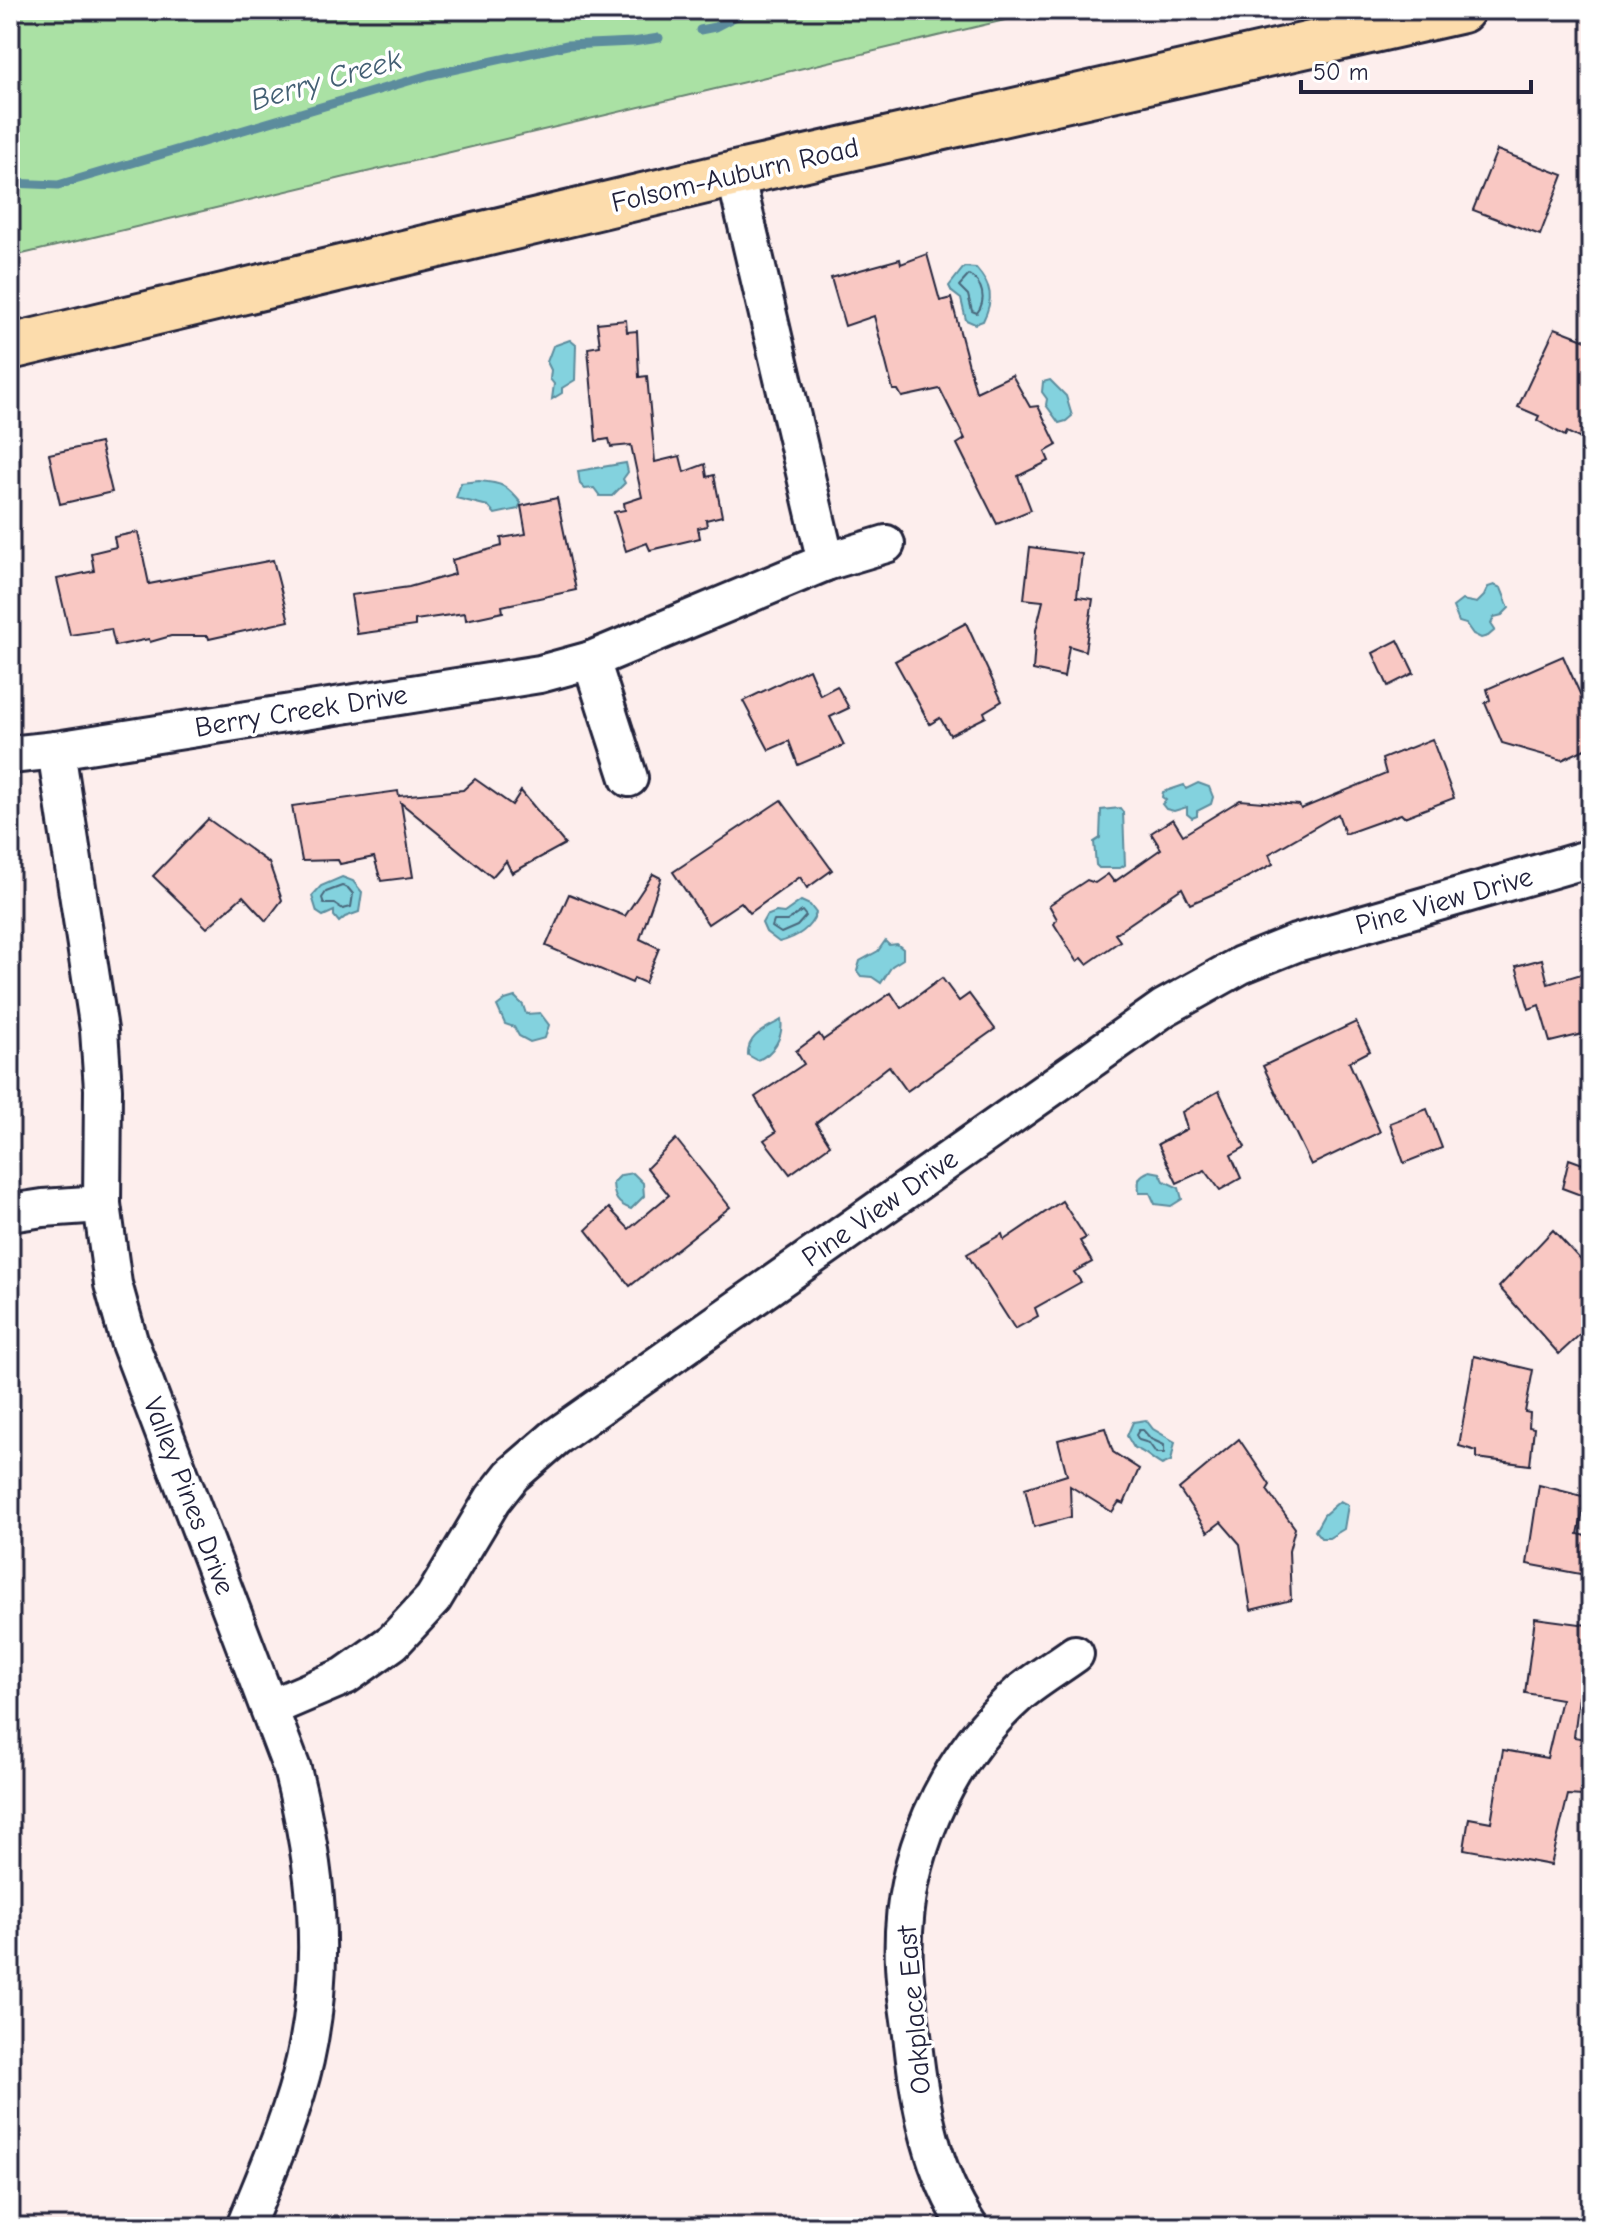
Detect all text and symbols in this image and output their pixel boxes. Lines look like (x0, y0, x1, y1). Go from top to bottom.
water label: Berry Creek (247, 42, 406, 118)
scale bar (1301, 44, 1531, 94)
text: 50 m (1313, 58, 1369, 86)
street label: Folsom-Auburn Road (608, 131, 862, 219)
street label: Berry Creek Drive (193, 678, 409, 744)
street label: Pine View Drive (1352, 860, 1536, 942)
street label: Pine View Drive (796, 1143, 964, 1273)
street label: Valley Pines Drive (137, 1393, 241, 1599)
street label: Oakplace East (891, 1923, 937, 2096)

